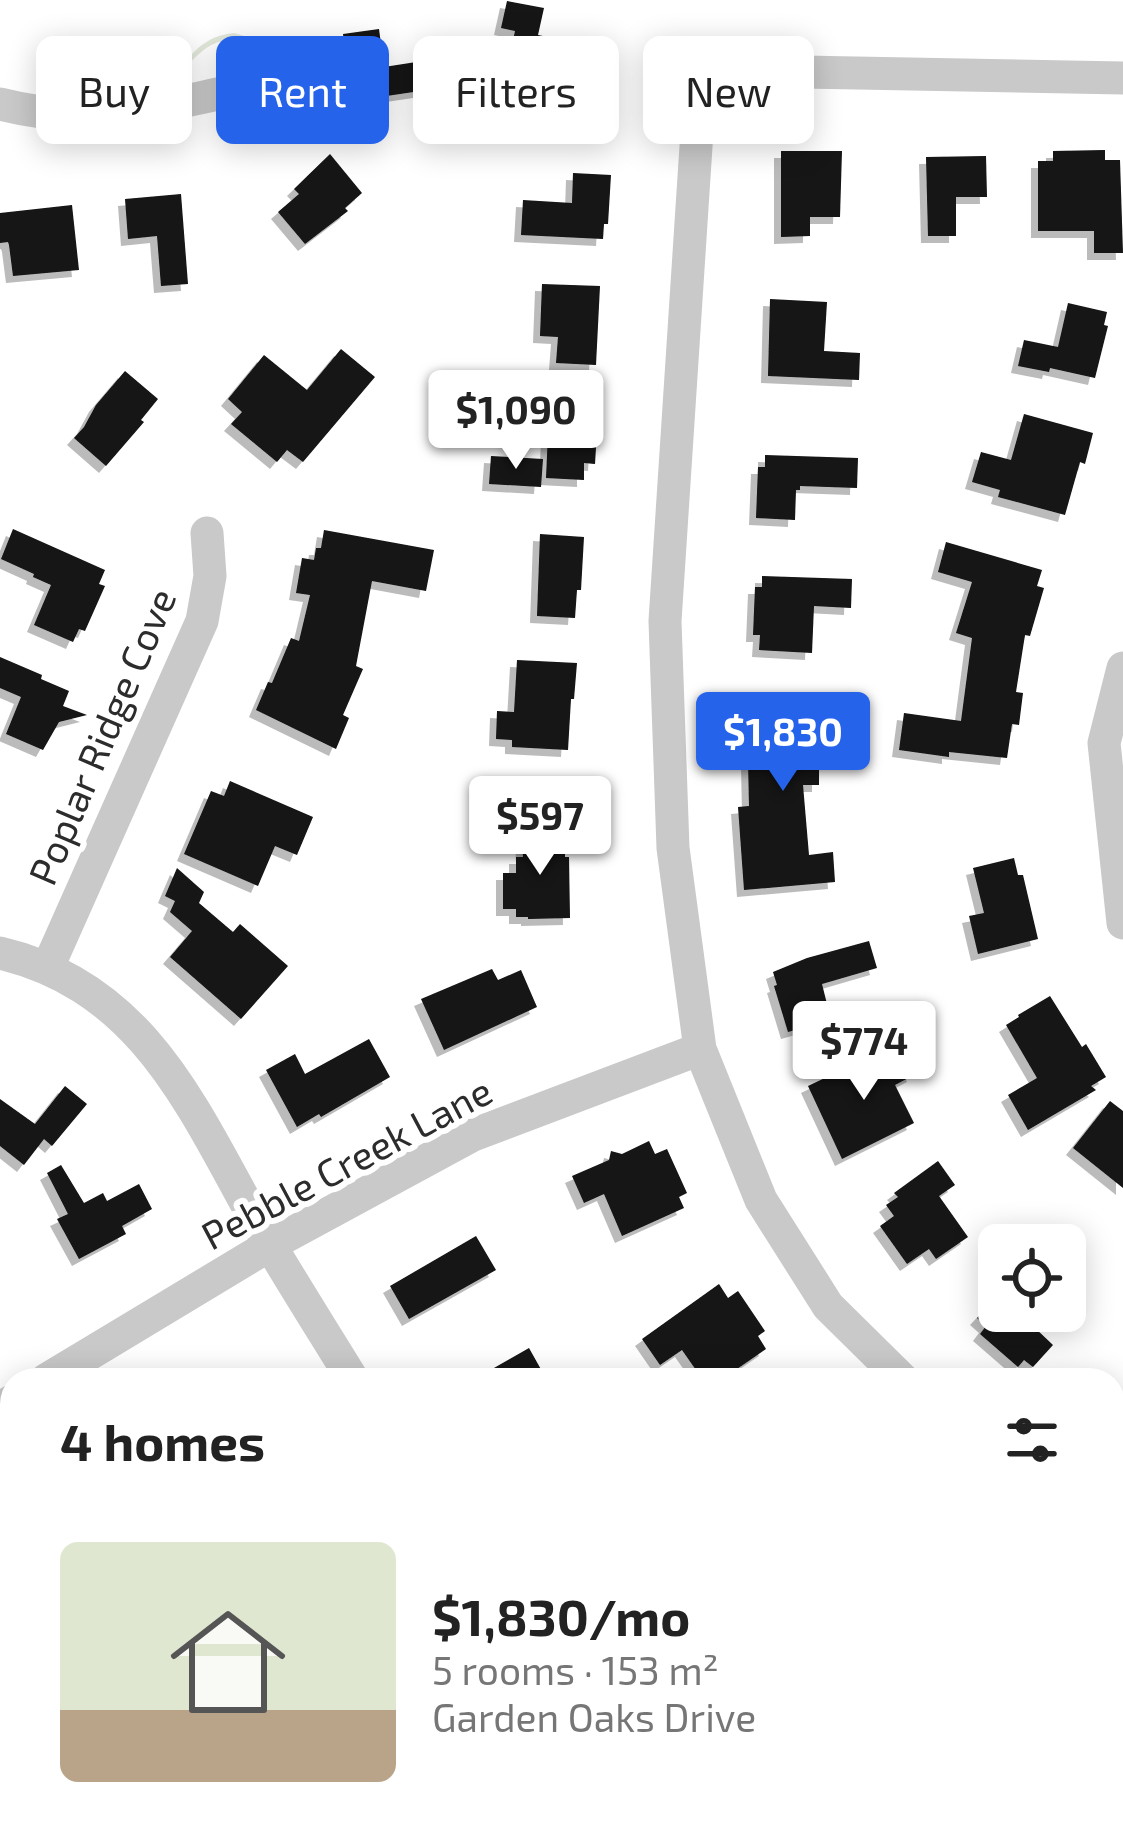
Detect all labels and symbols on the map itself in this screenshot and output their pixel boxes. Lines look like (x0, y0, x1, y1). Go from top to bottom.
pin: $1,090 (418, 370, 614, 472)
street label: Poplar Ridge Cove (17, 581, 185, 891)
pin: $1,830 (685, 692, 881, 794)
pin: $597 (469, 776, 611, 878)
pin: $774 (793, 1001, 935, 1103)
street label: Pebble Creek Lane (193, 1066, 499, 1258)

